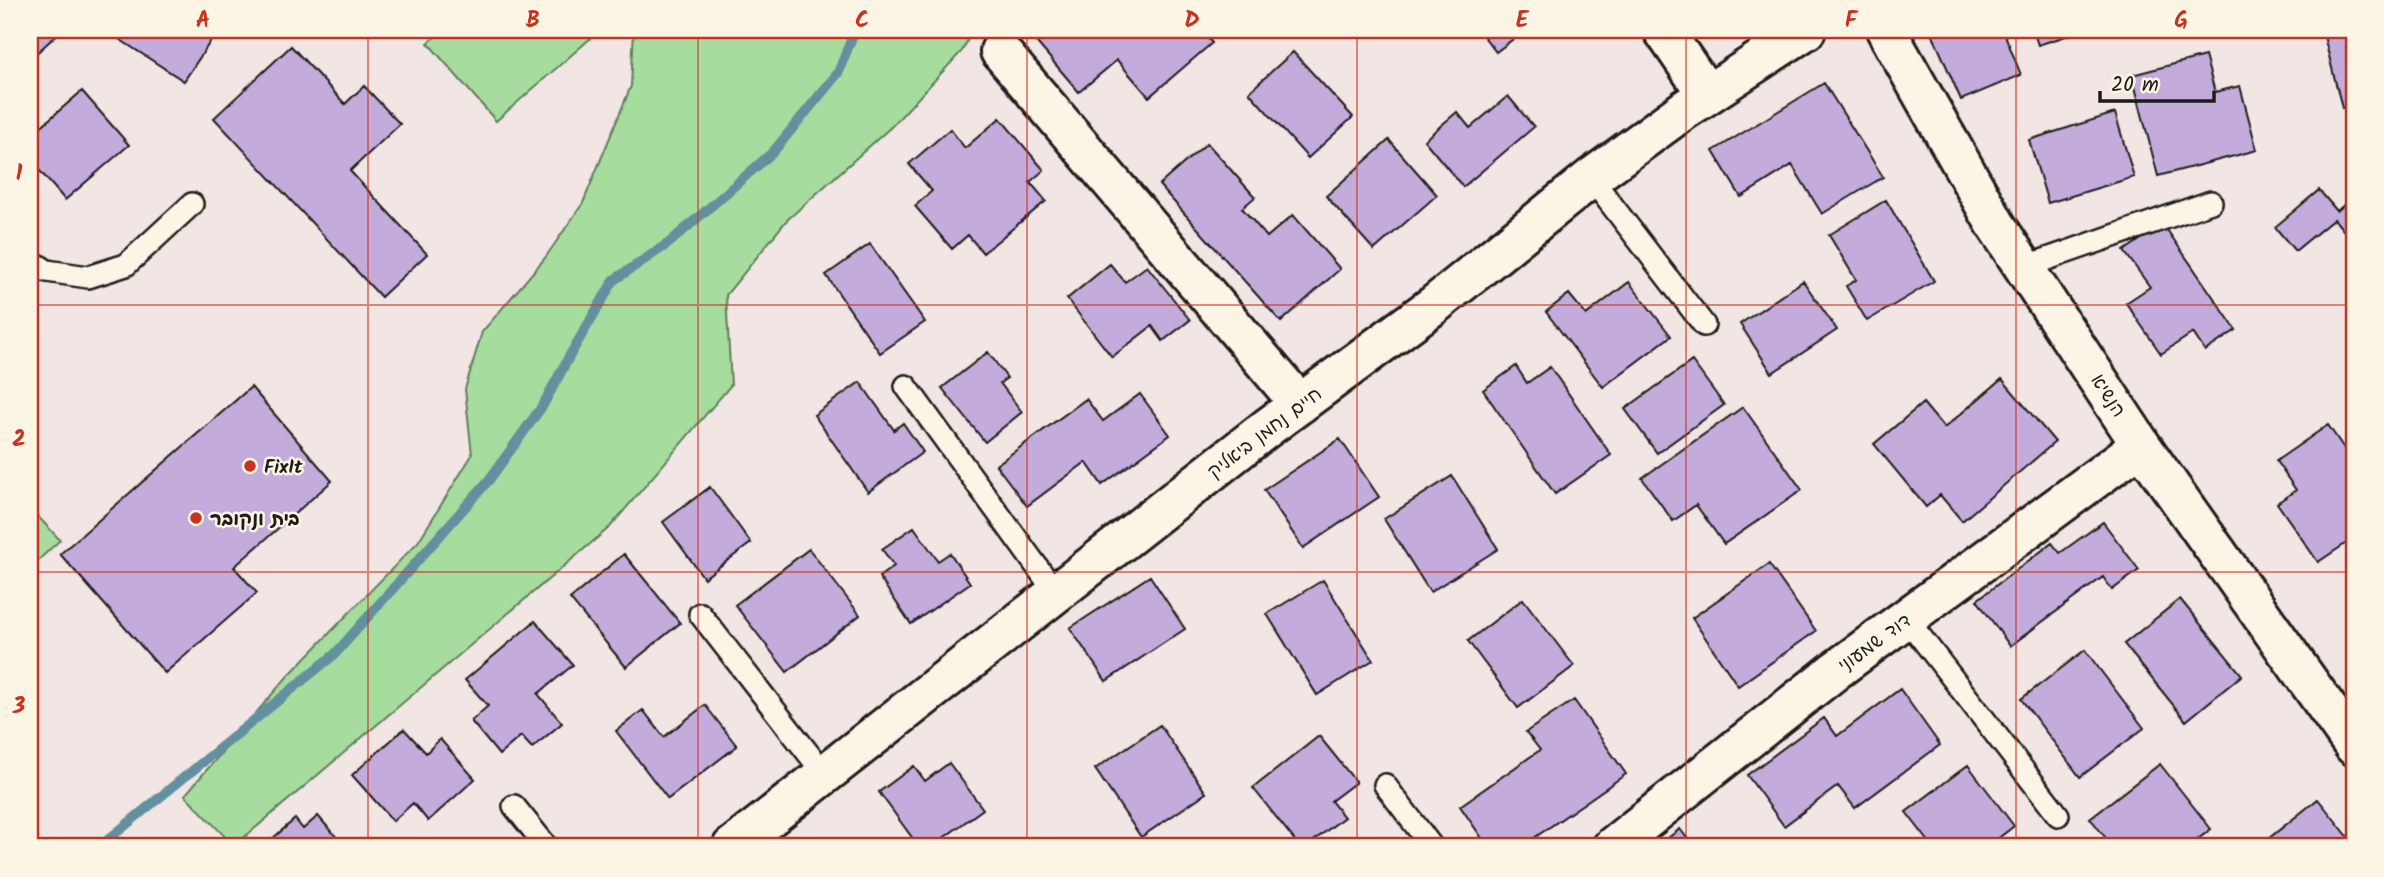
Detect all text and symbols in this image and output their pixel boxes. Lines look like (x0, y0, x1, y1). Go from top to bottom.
text: A (196, 3, 210, 39)
text: B (526, 3, 540, 39)
text: C (855, 3, 869, 39)
text: D (1184, 3, 1200, 39)
text: E (1516, 3, 1530, 39)
text: F (1845, 3, 1859, 39)
text: G (2174, 3, 2188, 39)
scale bar (2100, 60, 2214, 104)
text: 20 m (2111, 69, 2159, 102)
text: 1 (16, 156, 23, 192)
street label: הנשיא (2082, 368, 2133, 424)
street label: חיים נחמן ביאליק (1201, 380, 1329, 487)
text: 2 (12, 422, 26, 458)
place label: FixIt (264, 453, 303, 483)
marker: FixIt (242, 458, 258, 474)
place label: בית ונקובר (210, 505, 300, 535)
marker: בית ונקובר (188, 510, 204, 526)
street label: דוד שמעוני (1832, 607, 1918, 681)
text: 3 (12, 689, 26, 725)

